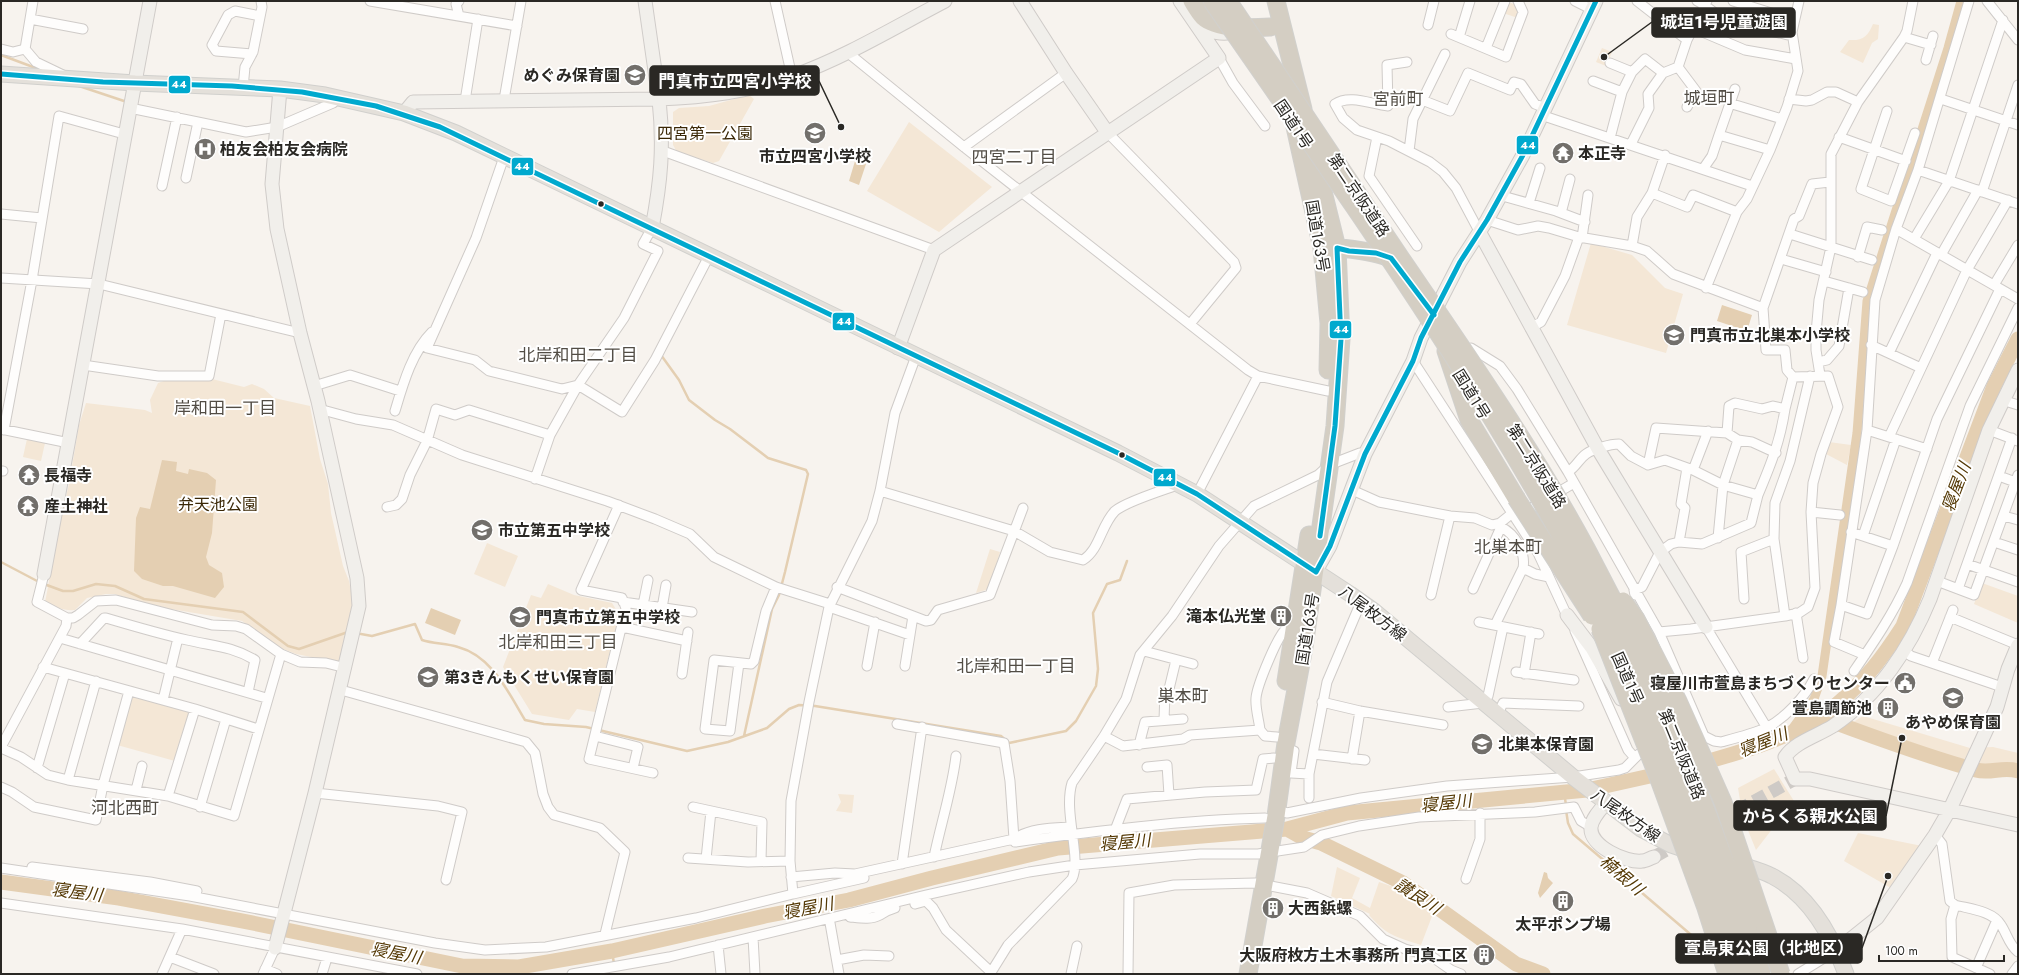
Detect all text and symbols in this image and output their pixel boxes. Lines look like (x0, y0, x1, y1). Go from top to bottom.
callout: 城垣1号児童遊園 (1652, 8, 1795, 37)
text: 城垣1号児童遊園 (1660, 10, 1788, 34)
school or university icon: めぐみ保育園 (622, 62, 648, 88)
place label: めぐみ保育園 (524, 64, 620, 87)
callout: 門真市立四宮小学校 (650, 66, 819, 95)
text: 門真市立四宮小学校 (659, 69, 812, 93)
line badge: 44 (168, 75, 191, 94)
text: 44 (171, 76, 187, 92)
district label: 城垣町 (1684, 86, 1735, 110)
district label: 宮前町 (1373, 87, 1424, 111)
street label: 国道1号 (1269, 95, 1319, 154)
school or university icon: 市立四宮小学校 (802, 120, 828, 146)
park label: 四宮第一公園 (657, 122, 753, 145)
line badge: 44 (1516, 135, 1539, 155)
hospital icon: 柏友会柏友会病院 (192, 136, 218, 162)
text: 44 (1520, 137, 1536, 153)
place label: 柏友会柏友会病院 (220, 138, 348, 161)
temple icon: 本正寺 (1550, 140, 1576, 166)
place label: 本正寺 (1578, 142, 1626, 165)
place label: 市立四宮小学校 (759, 145, 871, 168)
district label: 四宮二丁目 (972, 145, 1057, 169)
street label: 第二京阪道路 (1322, 149, 1395, 242)
line badge: 44 (511, 157, 534, 176)
text: 44 (514, 158, 530, 174)
street label: 国道163号 (1300, 198, 1335, 274)
unlabelled marker (596, 199, 606, 209)
line badge: 44 (832, 312, 855, 331)
text: 44 (836, 313, 852, 329)
line badge: 44 (1329, 320, 1352, 339)
text: 44 (1333, 321, 1349, 337)
school or university icon: 門真市立北巣本小学校 (1661, 322, 1687, 348)
place label: 門真市立北巣本小学校 (1690, 324, 1850, 347)
district label: 北岸和田二丁目 (519, 343, 638, 367)
street label: 国道1号 (1447, 365, 1496, 424)
district label: 岸和田一丁目 (174, 396, 276, 420)
street label: 第二京阪道路 (1501, 419, 1572, 513)
unlabelled marker (1117, 450, 1127, 460)
water label: 寝屋川 (1936, 457, 1977, 515)
temple icon: 長福寺 (16, 462, 42, 488)
place label: 長福寺 (44, 464, 92, 487)
line badge: 44 (1153, 468, 1176, 487)
text: 44 (1157, 469, 1173, 485)
temple icon: 産土神社 (15, 493, 41, 519)
park label: 弁天池公園 (178, 493, 258, 516)
place label: 産土神社 (44, 495, 108, 518)
school or university icon: 市立第五中学校 (469, 517, 495, 543)
place label: 市立第五中学校 (498, 519, 610, 542)
district label: 北巣本町 (1474, 535, 1542, 559)
street label: 八尾枚方線 (1334, 580, 1412, 647)
street label: 国道163号 (1290, 591, 1325, 667)
building icon: 滝本仏光堂 (1268, 603, 1294, 629)
school or university icon: 門真市立第五中学校 (507, 604, 533, 630)
place label: 滝本仏光堂 (1186, 605, 1266, 628)
place label: 門真市立第五中学校 (536, 606, 680, 629)
district label: 北岸和田三丁目 (499, 630, 618, 654)
street label: 国道1号 (1606, 648, 1649, 708)
district label: 北岸和田一丁目 (957, 654, 1076, 678)
school or university icon: 第３きんもくせい保育園 (415, 664, 441, 690)
place label: 第３きんもくせい保育園 (444, 666, 614, 689)
public building icon: 寝屋川市萱島まちづくりセンター (1892, 670, 1918, 696)
place label: 寝屋川市萱島まちづくりセンター (1650, 672, 1890, 695)
district label: 巣本町 (1158, 684, 1209, 708)
school or university icon: あやめ保育園 (1940, 685, 1966, 711)
building icon: 萱島調節池 (1875, 695, 1901, 721)
place label: 萱島調節池 (1792, 697, 1872, 720)
street label: 第二京阪道路 (1653, 705, 1710, 803)
place label: あやめ保育園 (1905, 711, 2001, 734)
water label: 寝屋川 (1735, 721, 1793, 763)
school or university icon: 北巣本保育園 (1469, 731, 1495, 757)
place label: 北巣本保育園 (1498, 733, 1594, 756)
street label: 八尾枚方線 (1586, 783, 1665, 848)
water label: 寝屋川 (1419, 788, 1475, 818)
district label: 河北西町 (91, 796, 159, 820)
callout: からくる親水公園 (1734, 801, 1886, 830)
text: からくる親水公園 (1742, 804, 1878, 828)
water label: 寝屋川 (1099, 828, 1153, 856)
water label: 楠根川 (1595, 849, 1651, 902)
water label: 讃良川 (1390, 872, 1448, 921)
water label: 寝屋川 (50, 877, 106, 907)
building icon: 太平ポンプ場 (1550, 888, 1576, 914)
water label: 寝屋川 (781, 891, 837, 925)
building icon: 大西鋲螺 (1260, 895, 1286, 921)
place label: 大西鋲螺 (1288, 897, 1352, 920)
place label: 太平ポンプ場 (1515, 913, 1611, 936)
callout: 萱島東公園（北地区） (1676, 934, 1862, 963)
water label: 寝屋川 (369, 936, 425, 970)
text: 萱島東公園（北地区） (1684, 936, 1854, 960)
scale bar (1879, 937, 2004, 963)
building icon: 大阪府枚方土木事務所 門真工区 (1471, 942, 1497, 968)
text: 100 m (1885, 942, 1918, 960)
place label: 大阪府枚方土木事務所 門真工区 (1239, 944, 1468, 967)

